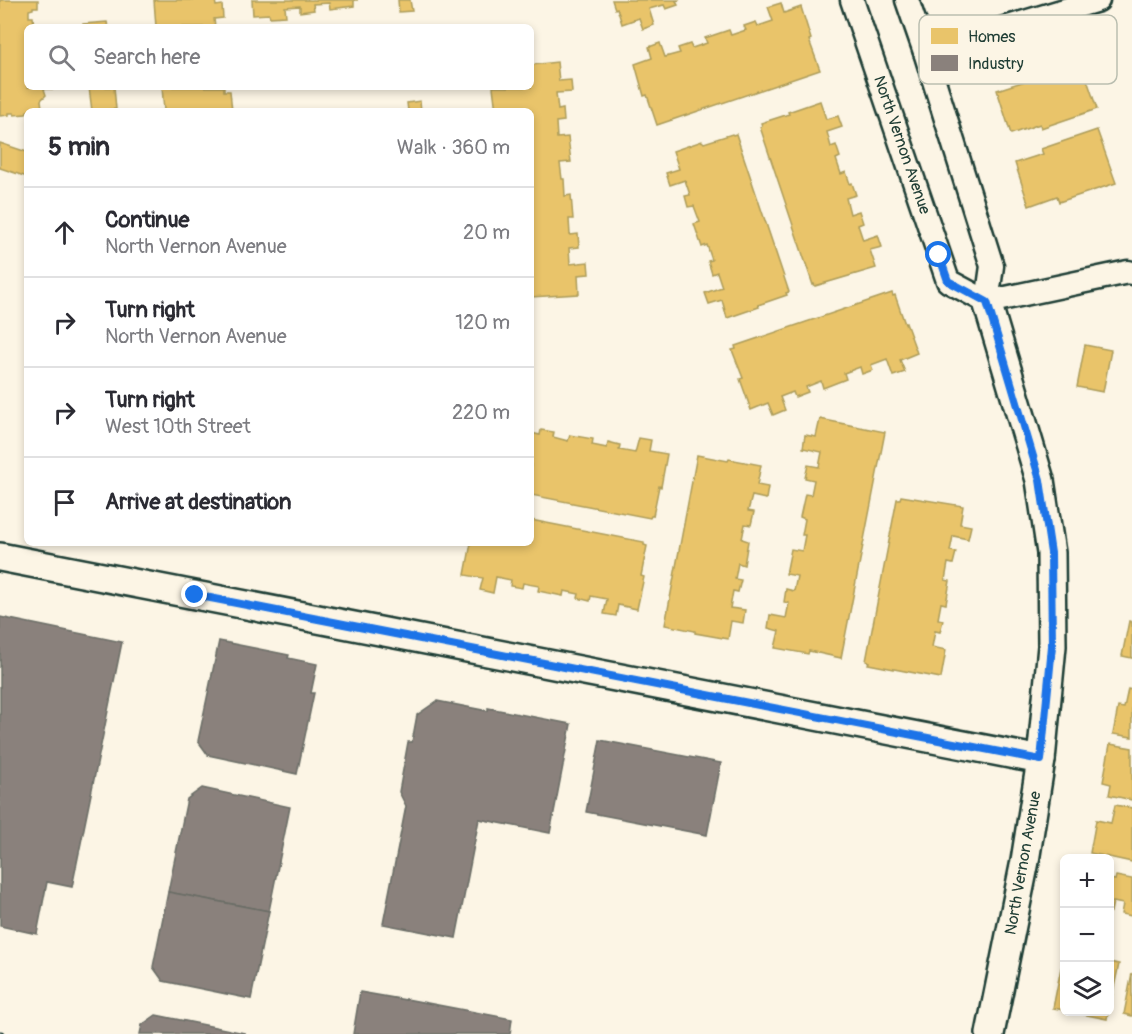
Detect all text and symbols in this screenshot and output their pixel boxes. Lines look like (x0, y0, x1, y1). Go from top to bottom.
legend (919, 15, 1117, 84)
search box (24, 24, 534, 90)
text: Homes (968, 27, 1016, 47)
icon: search (45, 41, 78, 74)
text: Search here (93, 43, 200, 71)
text: Industry (968, 54, 1024, 74)
street label: North Vernon Avenue (869, 73, 935, 217)
text: 5 min (48, 131, 110, 163)
text: Walk · 360 m (397, 135, 510, 160)
text: Continue (105, 206, 189, 234)
icon: ahead (48, 216, 81, 249)
text: 20 m (463, 220, 510, 245)
text: North Vernon Avenue (105, 234, 287, 259)
route start (925, 241, 951, 267)
text: Turn right (105, 296, 195, 324)
icon: right (48, 306, 81, 339)
text: 120 m (455, 310, 510, 335)
text: North Vernon Avenue (105, 324, 287, 349)
text: Turn right (105, 386, 195, 414)
icon: right (48, 396, 81, 429)
text: 220 m (452, 400, 510, 425)
text: West 10th Street (105, 414, 251, 439)
icon: arrive (48, 486, 81, 519)
text: Arrive at destination (105, 488, 291, 516)
route end (181, 581, 207, 607)
street label: North Vernon Avenue (1001, 790, 1045, 936)
map controls (1060, 854, 1114, 1016)
button: + (1060, 854, 1114, 908)
button: − (1060, 908, 1114, 962)
button: layers (1060, 962, 1114, 1016)

